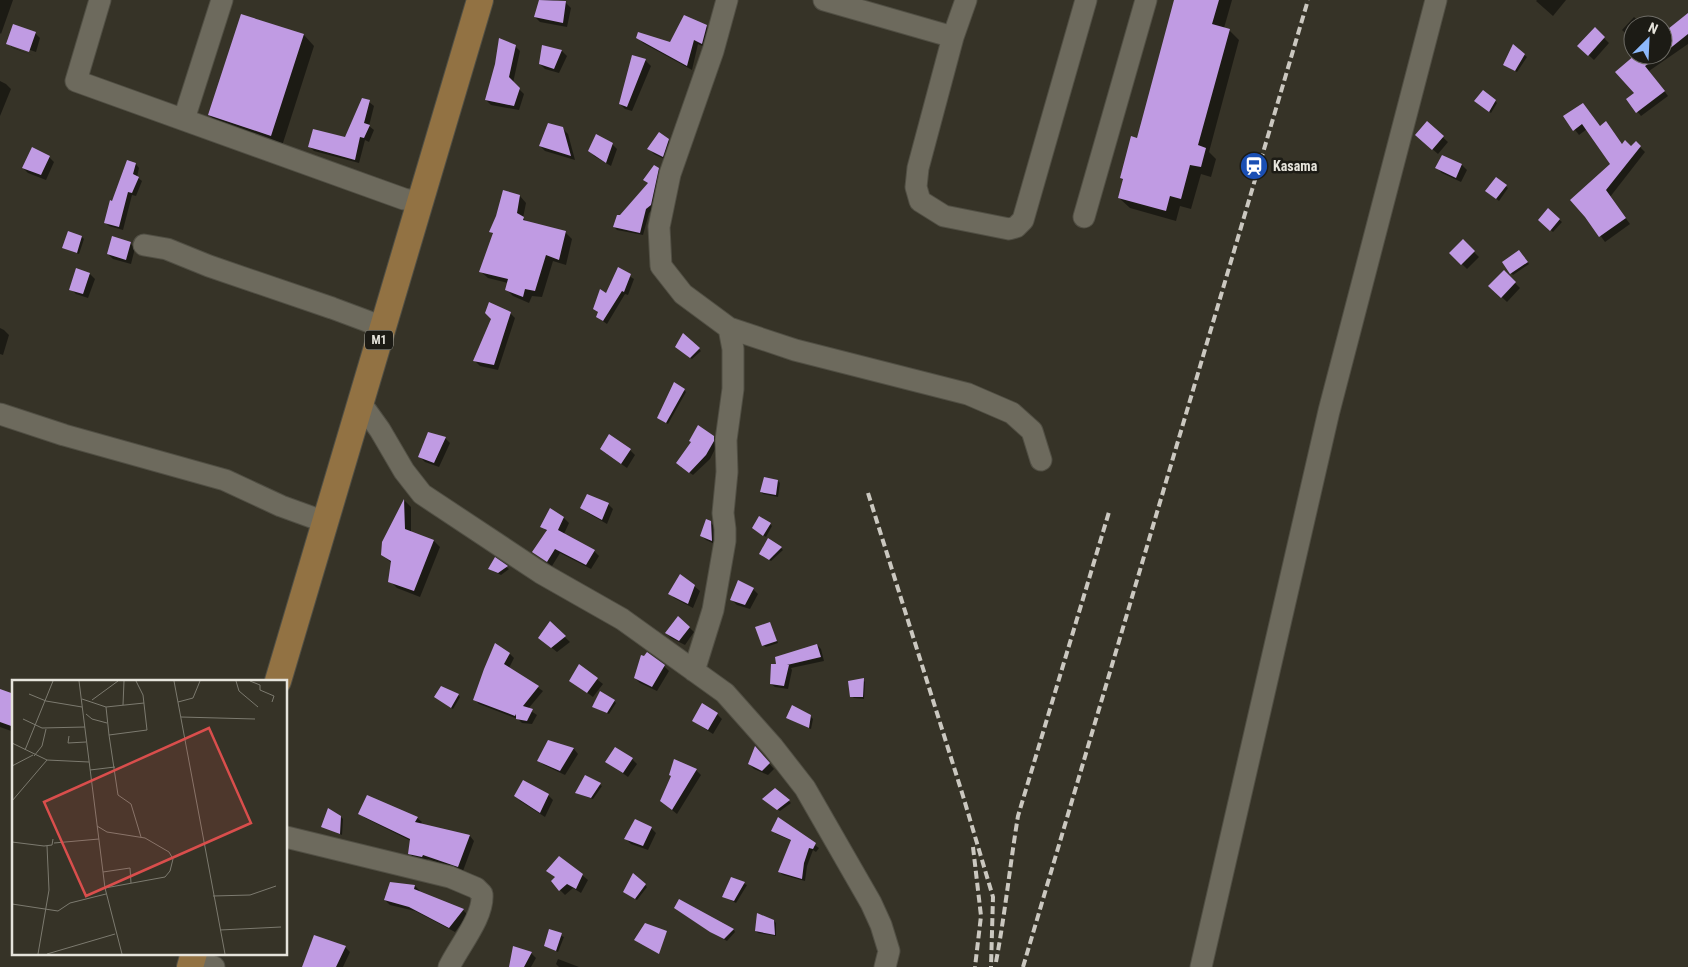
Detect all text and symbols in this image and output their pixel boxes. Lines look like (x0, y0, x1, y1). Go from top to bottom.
north arrow (1623, 15, 1673, 65)
text: N (1646, 19, 1660, 37)
station icon: Kasama (1239, 151, 1269, 181)
place label: Kasama (1273, 158, 1318, 174)
road number: M1 (365, 330, 393, 350)
inset map (12, 680, 288, 954)

